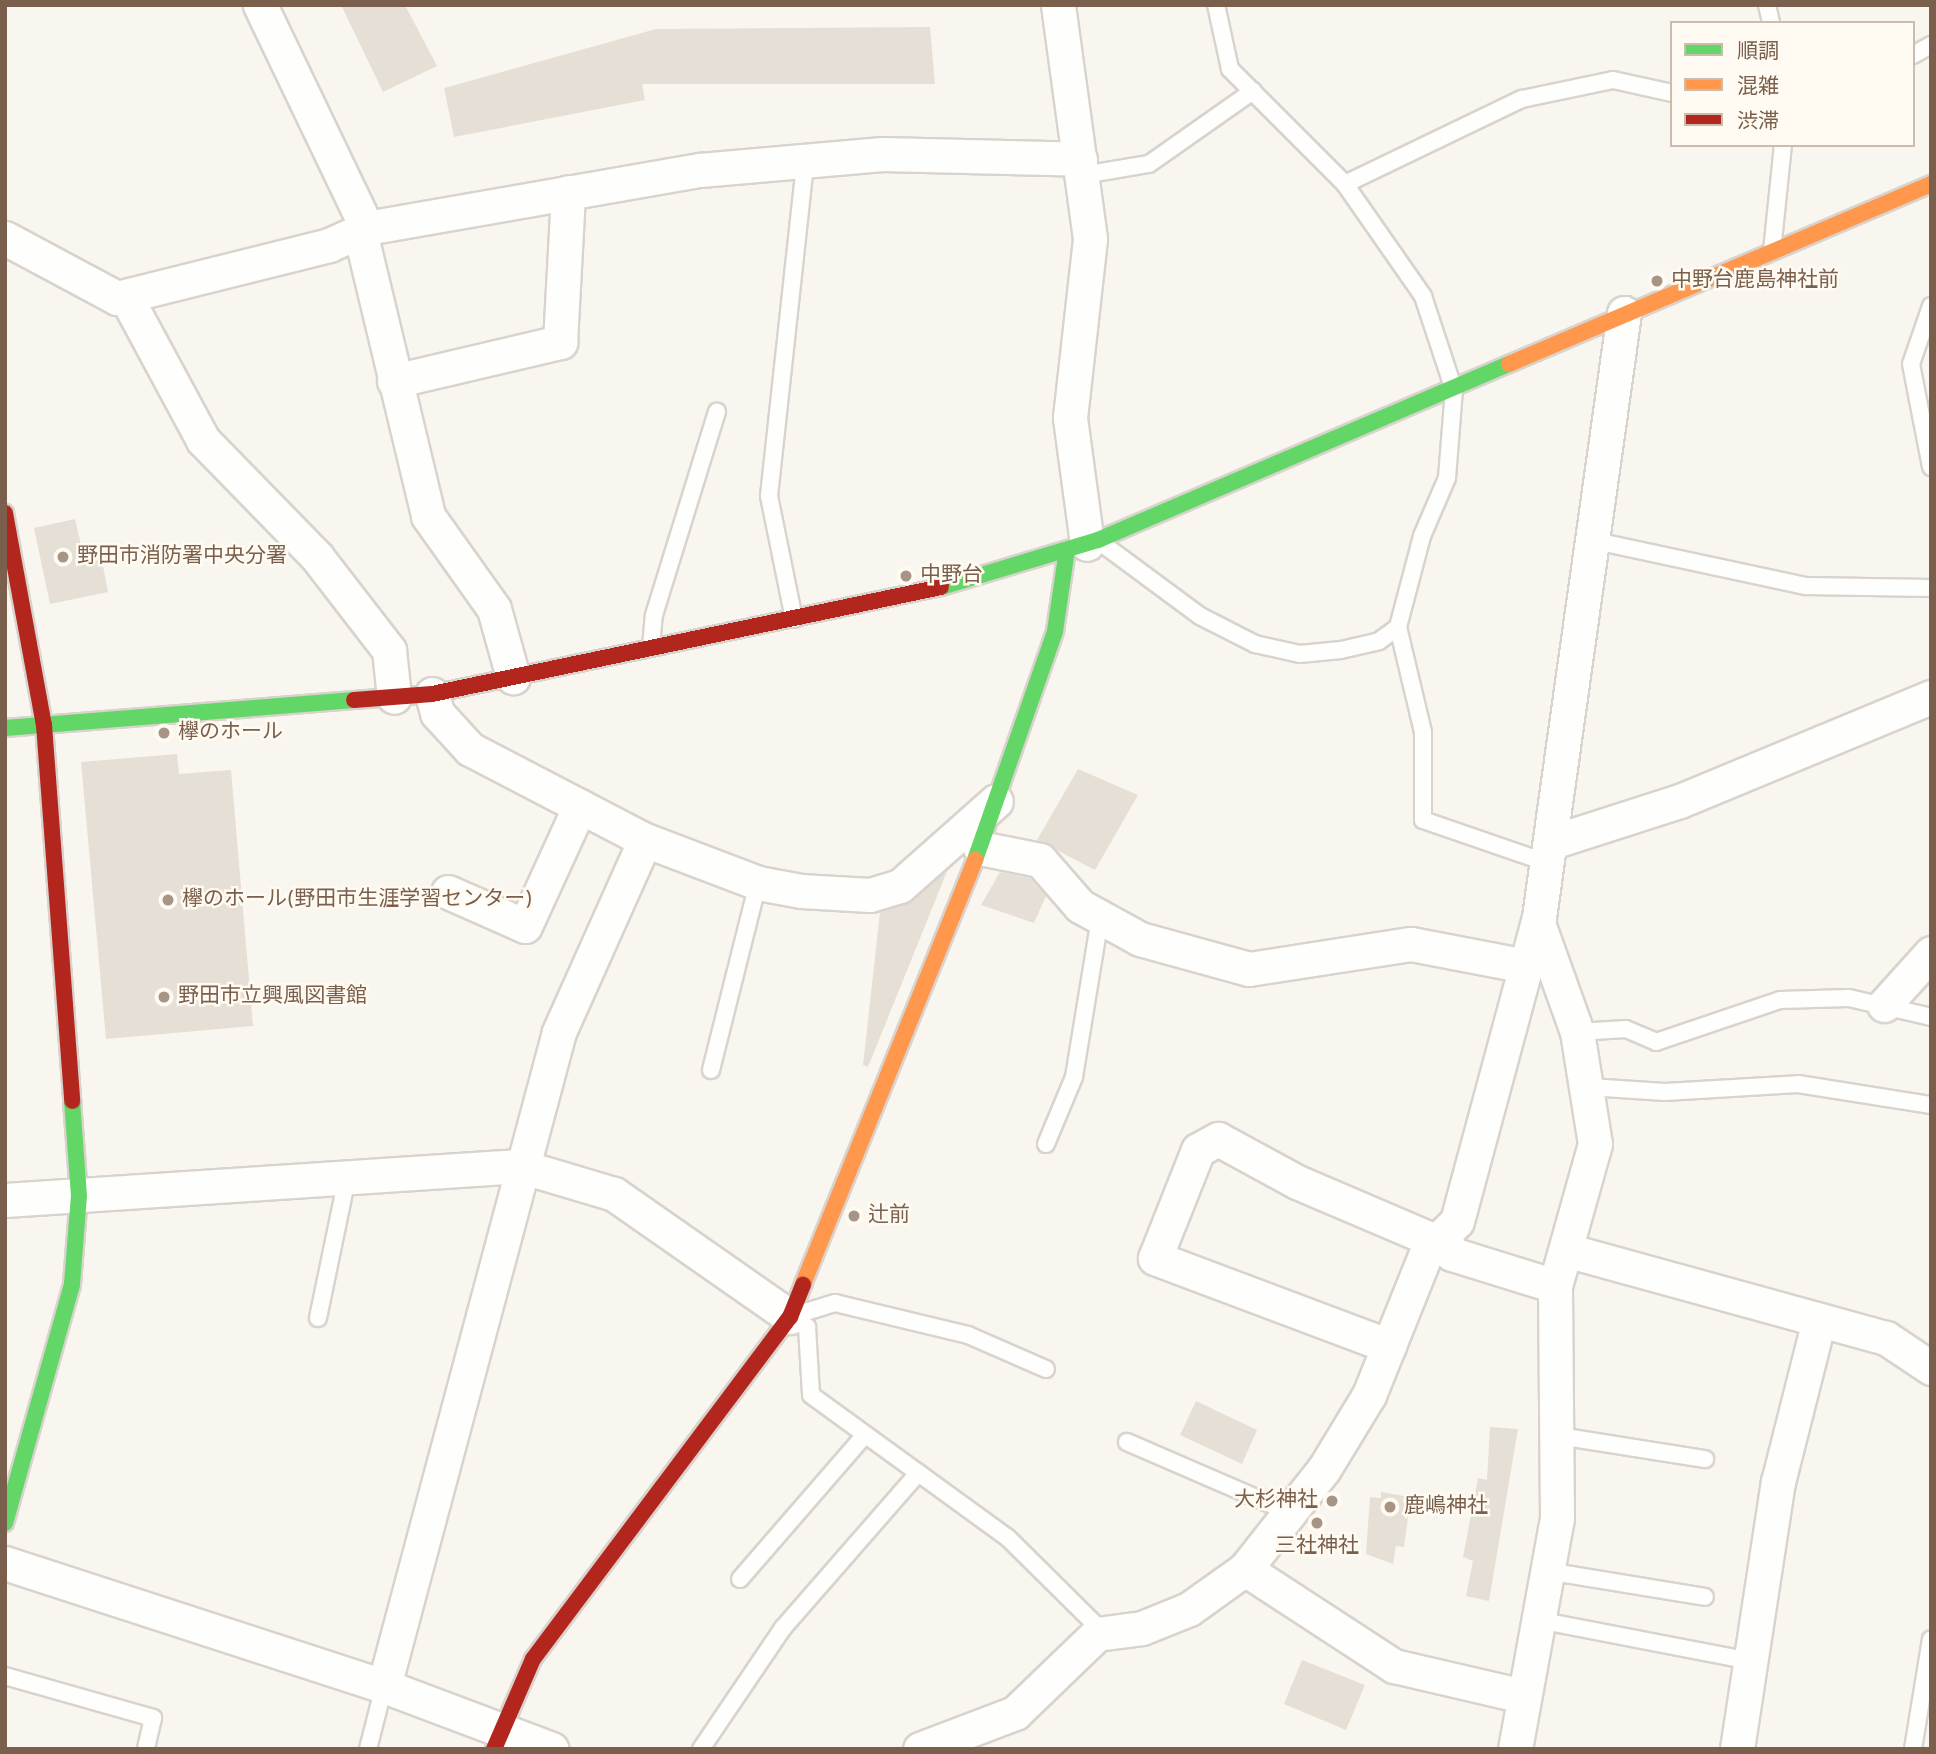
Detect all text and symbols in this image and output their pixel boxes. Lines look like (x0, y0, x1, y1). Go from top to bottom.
legend (1670, 21, 1915, 147)
text: 順調 (1737, 39, 1779, 66)
text: 混雑 (1737, 74, 1779, 101)
text: 渋滞 (1737, 109, 1779, 136)
place label: 中野台鹿島神社前 (1671, 268, 1839, 294)
marker: 中野台鹿島神社前 (1649, 273, 1665, 289)
place label: 野田市消防署中央分署 (77, 544, 287, 570)
marker: 野田市消防署中央分署 (55, 549, 71, 565)
place label: 中野台 (920, 563, 983, 589)
marker: 中野台 (898, 568, 914, 584)
place label: 欅のホール (178, 720, 283, 746)
marker: 欅のホール (156, 725, 172, 741)
place label: 欅のホール(野田市生涯学習センター) (182, 887, 532, 913)
marker: 欅のホール(野田市生涯学習センター) (160, 892, 176, 908)
place label: 野田市立興風図書館 (178, 984, 367, 1010)
marker: 野田市立興風図書館 (156, 989, 172, 1005)
place label: 辻前 (868, 1203, 910, 1229)
marker: 辻前 (846, 1208, 862, 1224)
place label: 大杉神社 (1234, 1488, 1318, 1514)
marker: 大杉神社 (1324, 1493, 1340, 1509)
place label: 鹿嶋神社 (1404, 1494, 1488, 1520)
marker: 鹿嶋神社 (1382, 1499, 1398, 1515)
marker: 三社神社 (1309, 1515, 1325, 1531)
place label: 三社神社 (1275, 1534, 1359, 1560)

